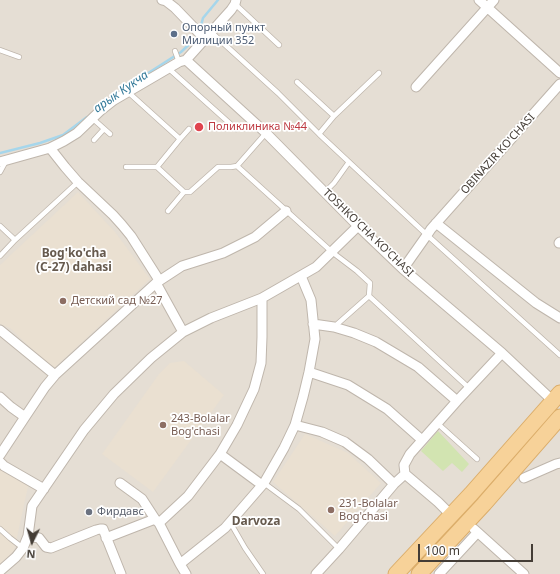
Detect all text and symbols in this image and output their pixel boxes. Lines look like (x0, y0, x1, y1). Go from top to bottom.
place label: Опорный пункт Милиции 352 (182, 21, 265, 47)
marker: Опорный пункт Милиции 352 (169, 29, 179, 39)
water label: арык Кукча (91, 68, 151, 116)
street label: OBINAZIR KO'CHASI (458, 111, 538, 197)
place label: Поликлиника №44 (208, 120, 307, 134)
marker: Поликлиника №44 (193, 121, 205, 133)
street label: TOSHKO'CHA KO'CHASI (320, 186, 416, 280)
district label: Bog'ko'cha (C-27) dahasi (36, 247, 112, 275)
place label: Детский сад №27 (71, 294, 163, 308)
marker: Детский сад №27 (58, 296, 68, 306)
place label: 243-Bolalar Bog'chasi (171, 412, 230, 438)
marker: 243-Bolalar Bog'chasi (158, 420, 168, 430)
place label: 231-Bolalar Bog'chasi (339, 497, 398, 523)
place label: Фирдавс (97, 505, 144, 519)
marker: 231-Bolalar Bog'chasi (326, 505, 336, 515)
marker: Фирдавс (84, 507, 94, 517)
district label: Darvoza (232, 515, 280, 529)
north arrow (12, 522, 52, 562)
scale bar (420, 536, 535, 562)
text: 100 m (425, 542, 460, 559)
text: N (26, 547, 36, 562)

